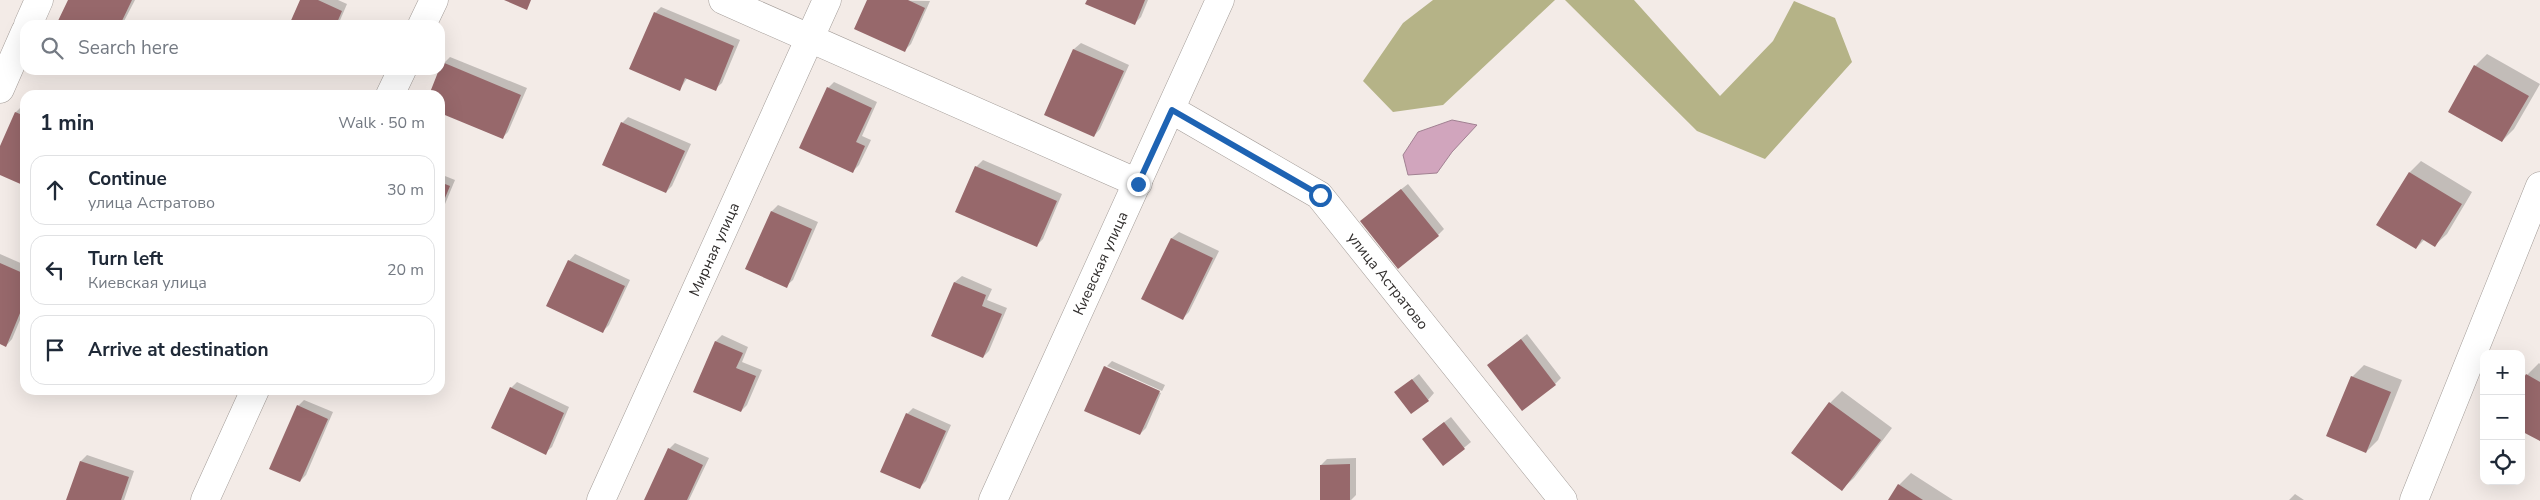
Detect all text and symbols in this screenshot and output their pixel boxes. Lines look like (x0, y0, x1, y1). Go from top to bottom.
search box (20, 20, 445, 75)
icon: search (38, 34, 66, 62)
text: Search here (78, 35, 179, 61)
text: 1 min (40, 109, 94, 137)
text: Walk · 50 m (338, 112, 425, 134)
text: Continue (88, 166, 167, 192)
route end (1127, 173, 1150, 196)
icon: ahead (41, 176, 69, 204)
text: 30 m (387, 179, 424, 201)
route start (1309, 184, 1332, 207)
text: улица Астратово (88, 192, 215, 214)
street label: Мирная улица (684, 199, 744, 300)
street label: Киевская улица (1068, 208, 1133, 318)
street label: улица Астратово (1343, 228, 1433, 334)
text: Turn left (88, 246, 163, 272)
icon: left (41, 256, 69, 284)
text: 20 m (387, 259, 424, 281)
text: Киевская улица (88, 272, 207, 294)
icon: arrive (41, 336, 69, 364)
text: Arrive at destination (88, 337, 269, 363)
map controls (2480, 350, 2525, 485)
button: + (2480, 350, 2525, 395)
button: − (2480, 395, 2525, 440)
button: locate (2480, 440, 2525, 485)

